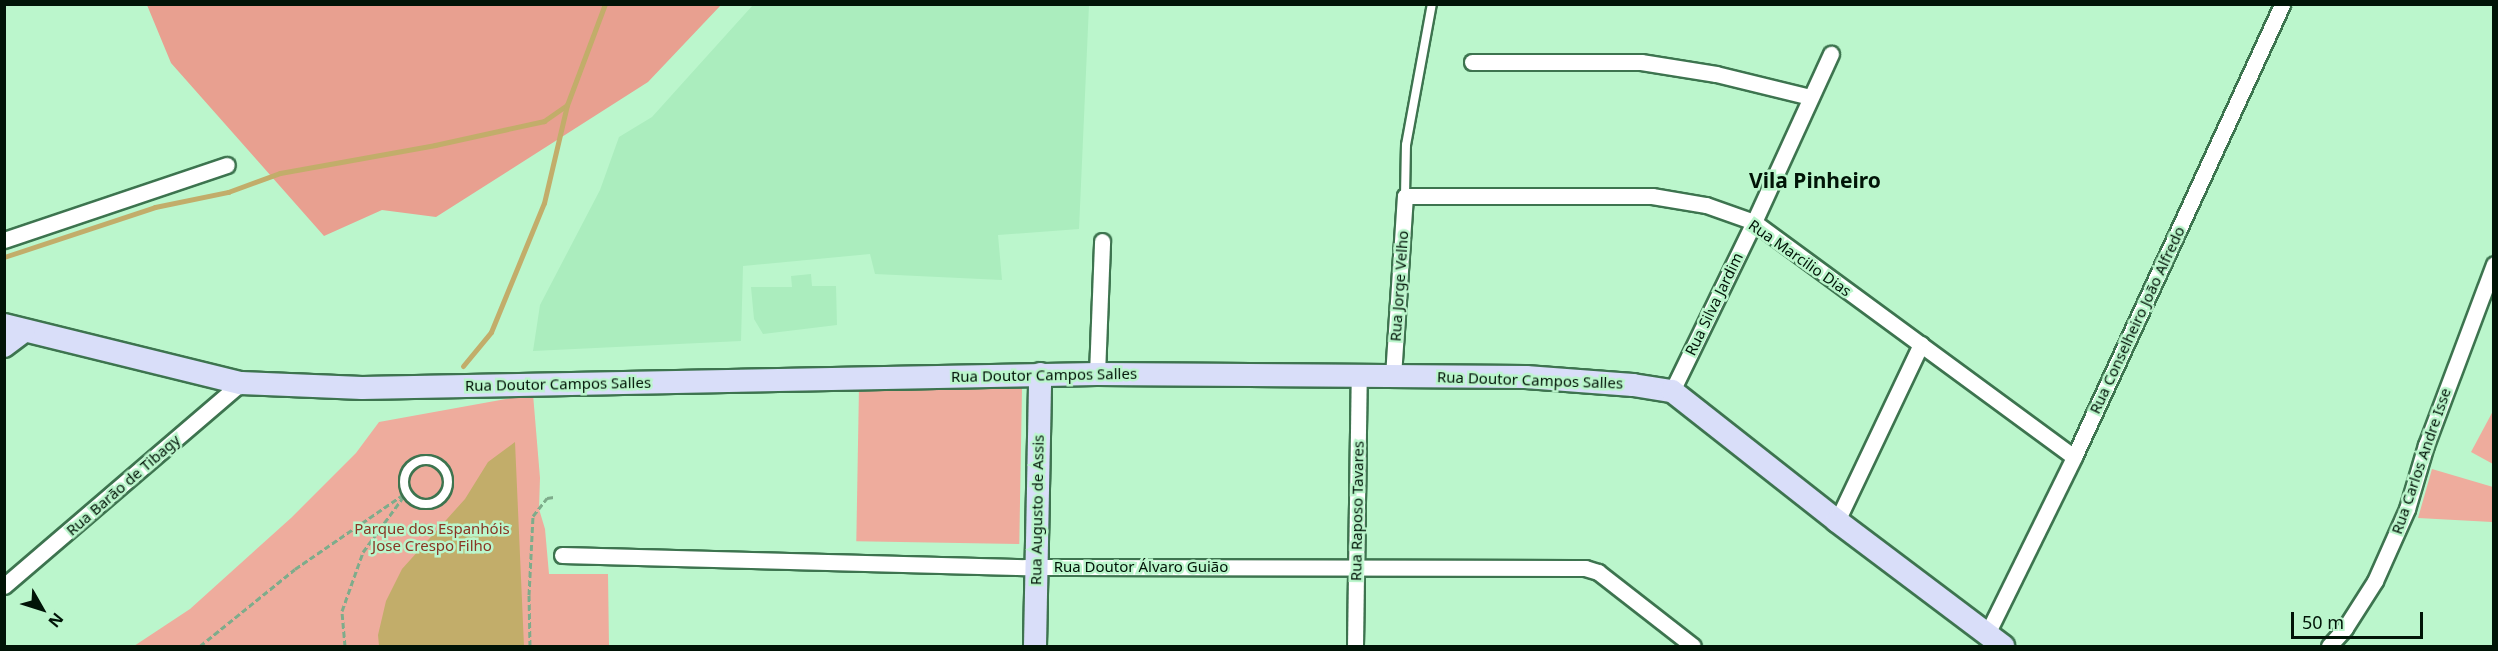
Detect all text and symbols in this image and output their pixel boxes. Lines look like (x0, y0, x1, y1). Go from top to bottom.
district label: Vila Pinheiro (1749, 167, 1881, 193)
street label: Rua Marcilio Dias (1745, 216, 1855, 300)
street label: Rua Conselheiro João Alfredo (2086, 224, 2188, 416)
street label: Rua Jorge Velho (1386, 230, 1412, 342)
street label: Rua Silva Jardim (1681, 250, 1747, 358)
street label: Rua Doutor Campos Salles (951, 364, 1137, 386)
street label: Rua Doutor Campos Salles (1437, 368, 1623, 392)
street label: Rua Doutor Campos Salles (465, 373, 651, 395)
street label: Rua Carlos Andre Isse (2388, 386, 2454, 536)
street label: Rua Barão de Tibagy (63, 431, 183, 539)
street label: Rua Augusto de Assis (1027, 435, 1047, 585)
street label: Rua Raposo Tavares (1347, 441, 1367, 581)
park label: Parque dos Espanhóis Jose Crespo Filho (354, 519, 510, 554)
street label: Rua Doutor Álvaro Guião (1054, 558, 1228, 576)
north arrow (12, 579, 72, 639)
scale bar (2294, 600, 2426, 638)
text: N (43, 608, 69, 632)
text: 50 m (2302, 610, 2344, 634)

